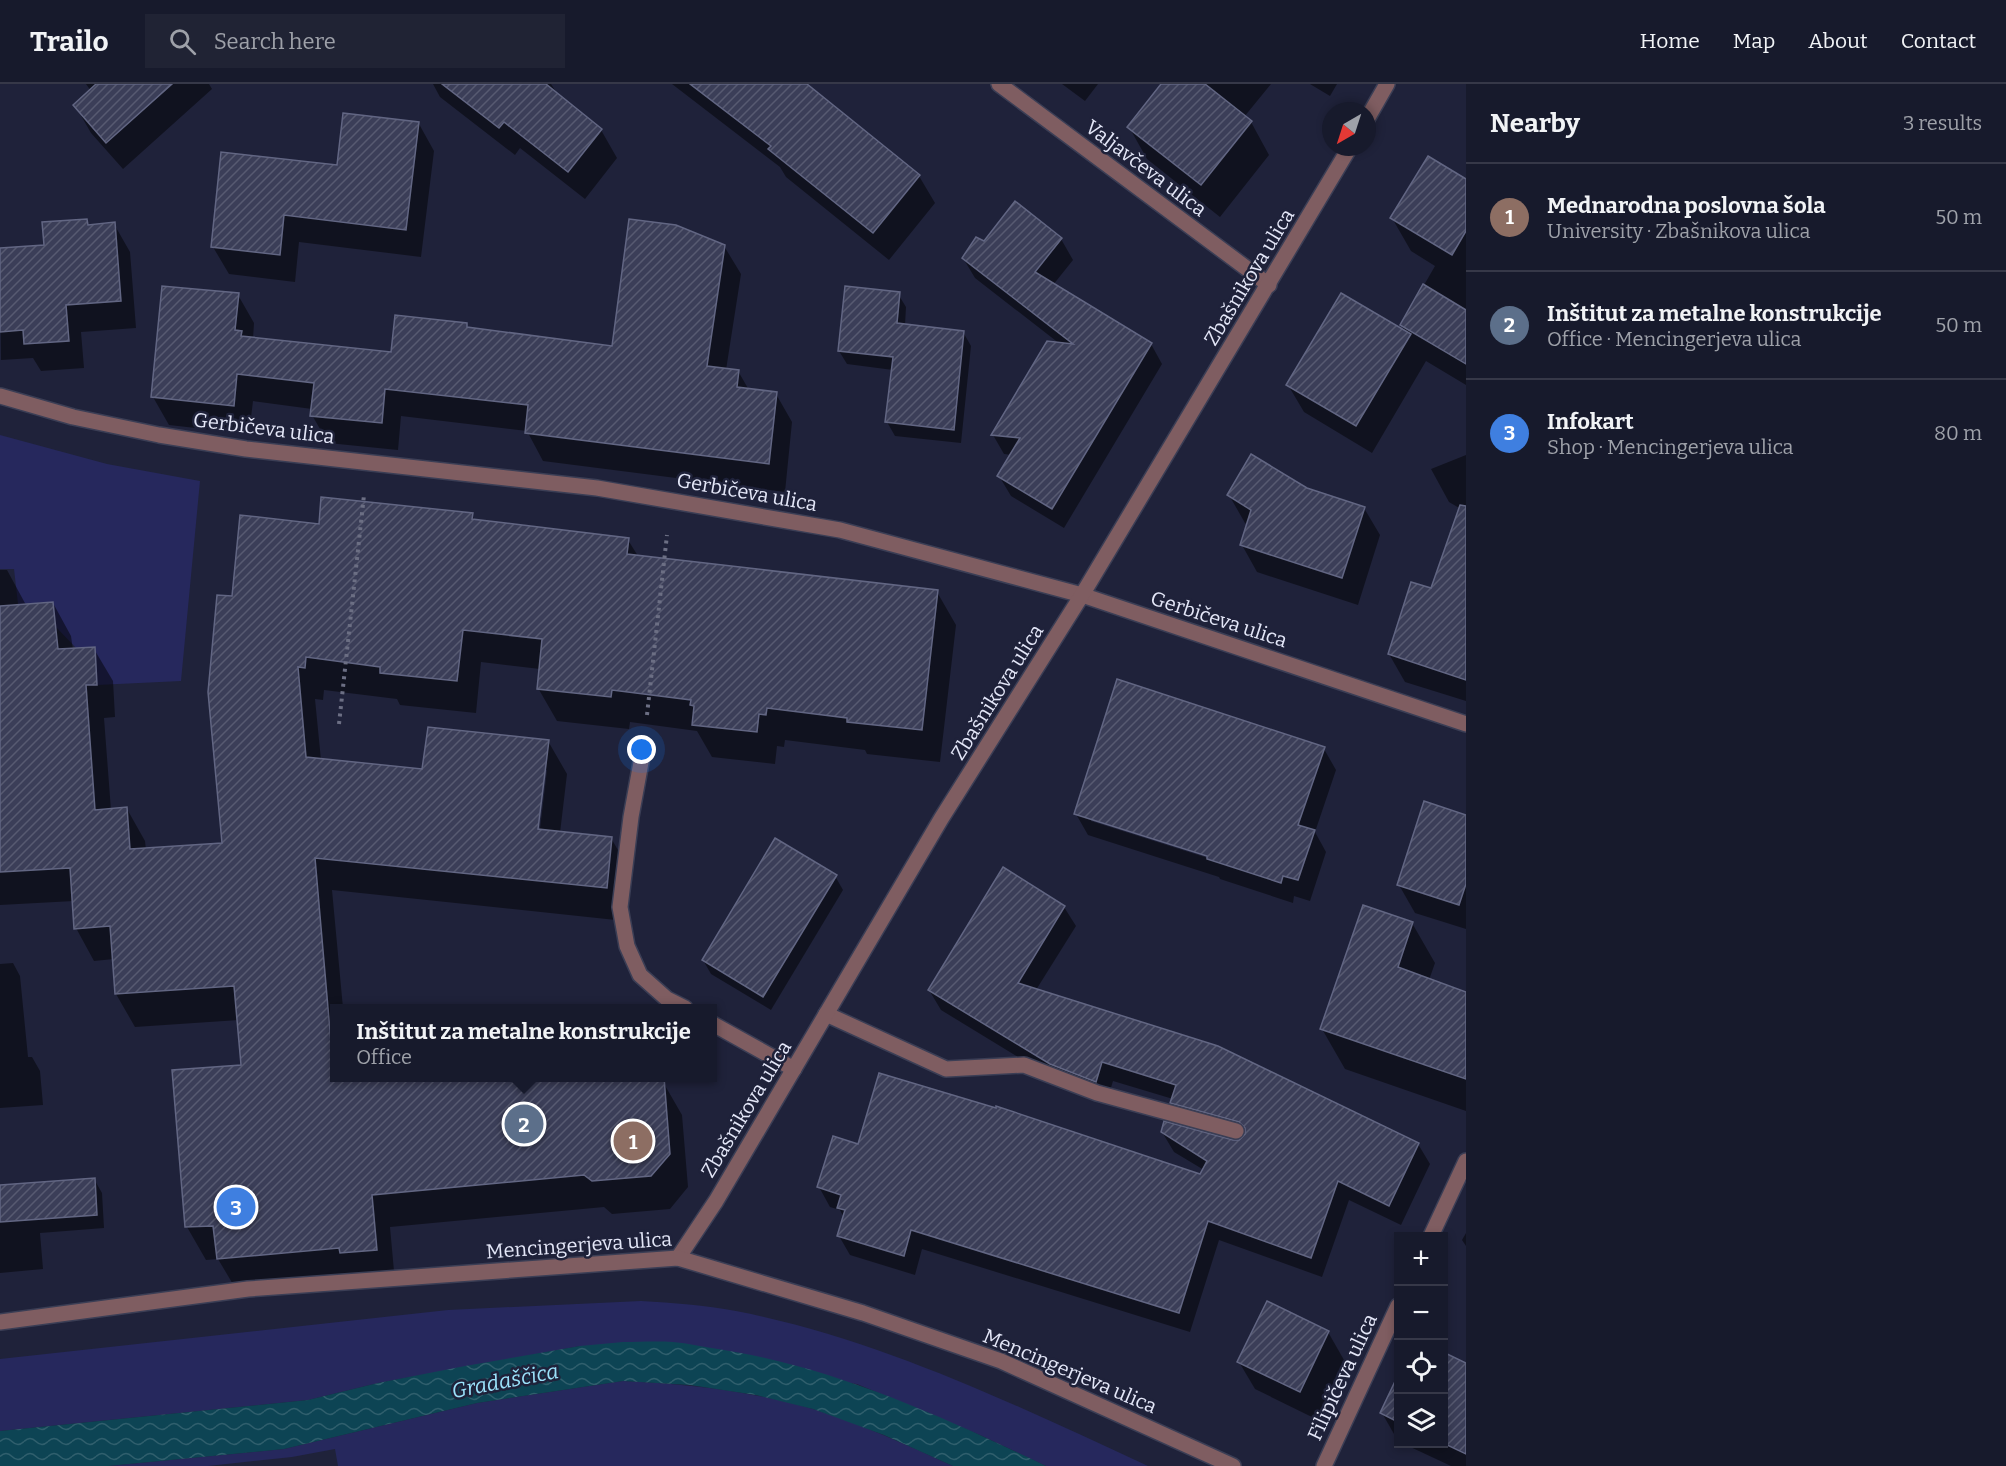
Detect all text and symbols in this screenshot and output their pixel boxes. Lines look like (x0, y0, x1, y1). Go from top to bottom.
search box (145, 14, 565, 68)
text: Trailo (30, 25, 109, 58)
icon: search (166, 25, 199, 58)
text: Search here (214, 28, 336, 55)
text: Home (1640, 28, 1700, 54)
text: Map (1733, 28, 1775, 54)
text: About (1808, 28, 1868, 54)
text: Contact (1901, 28, 1976, 54)
north arrow (1322, 102, 1376, 156)
text: Nearby (1490, 108, 1580, 139)
text: 3 results (1903, 111, 1982, 135)
street label: Valjavčeva ulica (1080, 115, 1211, 222)
text: Mednarodna poslovna šola (1547, 192, 1826, 219)
street label: Zbašnikova ulica (1199, 204, 1299, 350)
text: 1 (1505, 205, 1514, 229)
text: 50 m (1935, 205, 1982, 229)
text: University · Zbašnikova ulica (1547, 219, 1810, 243)
text: Inštitut za metalne konstrukcije (1547, 300, 1882, 327)
text: 2 (1504, 313, 1515, 337)
text: 50 m (1935, 313, 1982, 337)
text: Office · Mencingerjeva ulica (1547, 327, 1801, 351)
street label: Gerbičeva ulica (192, 407, 336, 449)
text: Infokart (1547, 408, 1634, 435)
text: 3 (1504, 421, 1515, 445)
text: 80 m (1934, 421, 1982, 445)
text: Shop · Mencingerjeva ulica (1547, 435, 1794, 459)
street label: Gerbičeva ulica (675, 468, 819, 516)
street label: Gerbičeva ulica (1148, 586, 1290, 652)
street label: Zbašnikova ulica (946, 620, 1048, 764)
your location (627, 735, 656, 764)
popup (330, 1004, 717, 1082)
text: Inštitut za metalne konstrukcije (356, 1018, 691, 1045)
street label: Zbašnikova ulica (696, 1036, 796, 1182)
text: Office (356, 1045, 412, 1069)
pin: 2 (504, 1102, 544, 1146)
pin: 1 (614, 1118, 652, 1164)
pin: 3 (216, 1184, 256, 1230)
street label: Mencingerjeva ulica (485, 1227, 673, 1264)
map controls (1394, 1232, 1448, 1448)
button: + (1394, 1232, 1448, 1286)
button: − (1394, 1286, 1448, 1340)
street label: Filipičeva ulica (1302, 1310, 1382, 1444)
street label: Mencingerjeva ulica (979, 1324, 1161, 1419)
button: locate (1394, 1340, 1448, 1394)
water label: Gradaščica (449, 1358, 561, 1404)
button: layers (1394, 1394, 1448, 1448)

